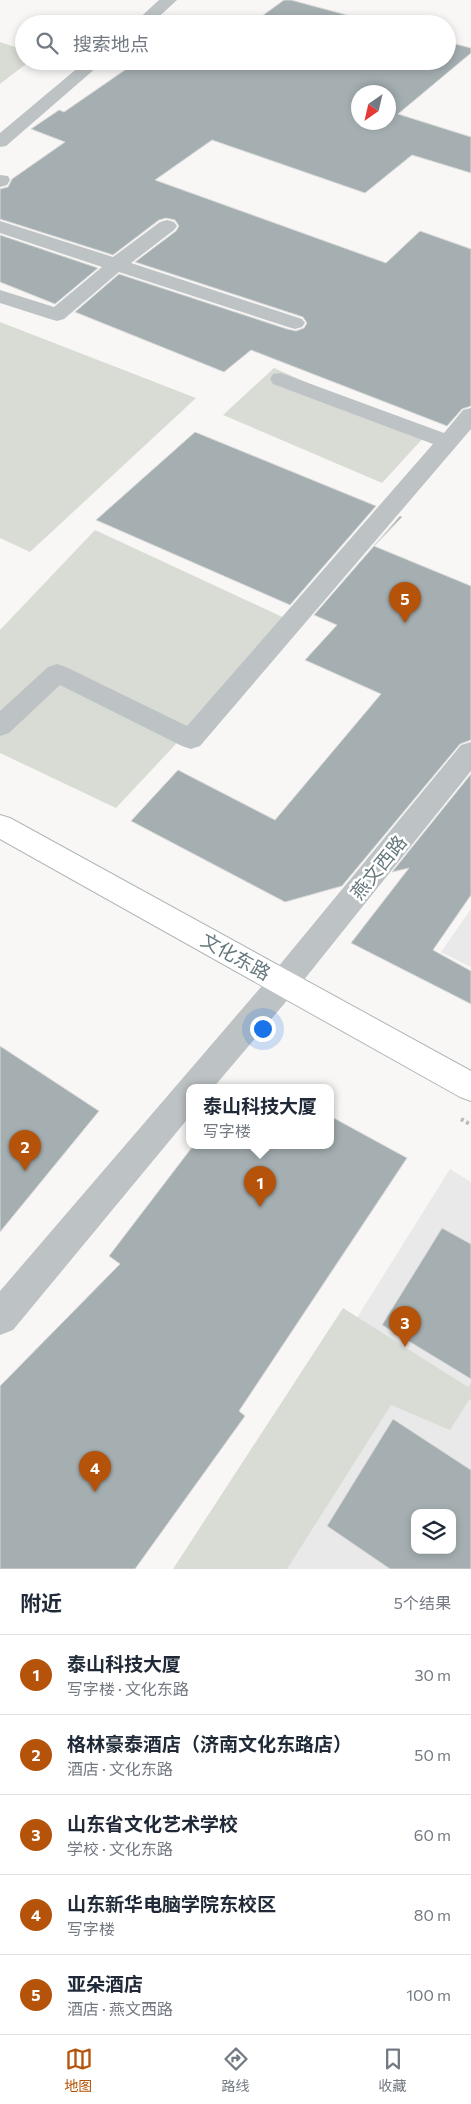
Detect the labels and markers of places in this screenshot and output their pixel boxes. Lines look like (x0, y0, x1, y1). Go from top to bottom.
pin: 5 (389, 582, 421, 623)
pin: 2 (9, 1130, 41, 1171)
pin: 1 (244, 1166, 276, 1207)
pin: 3 (389, 1306, 421, 1347)
pin: 4 (79, 1451, 111, 1492)

